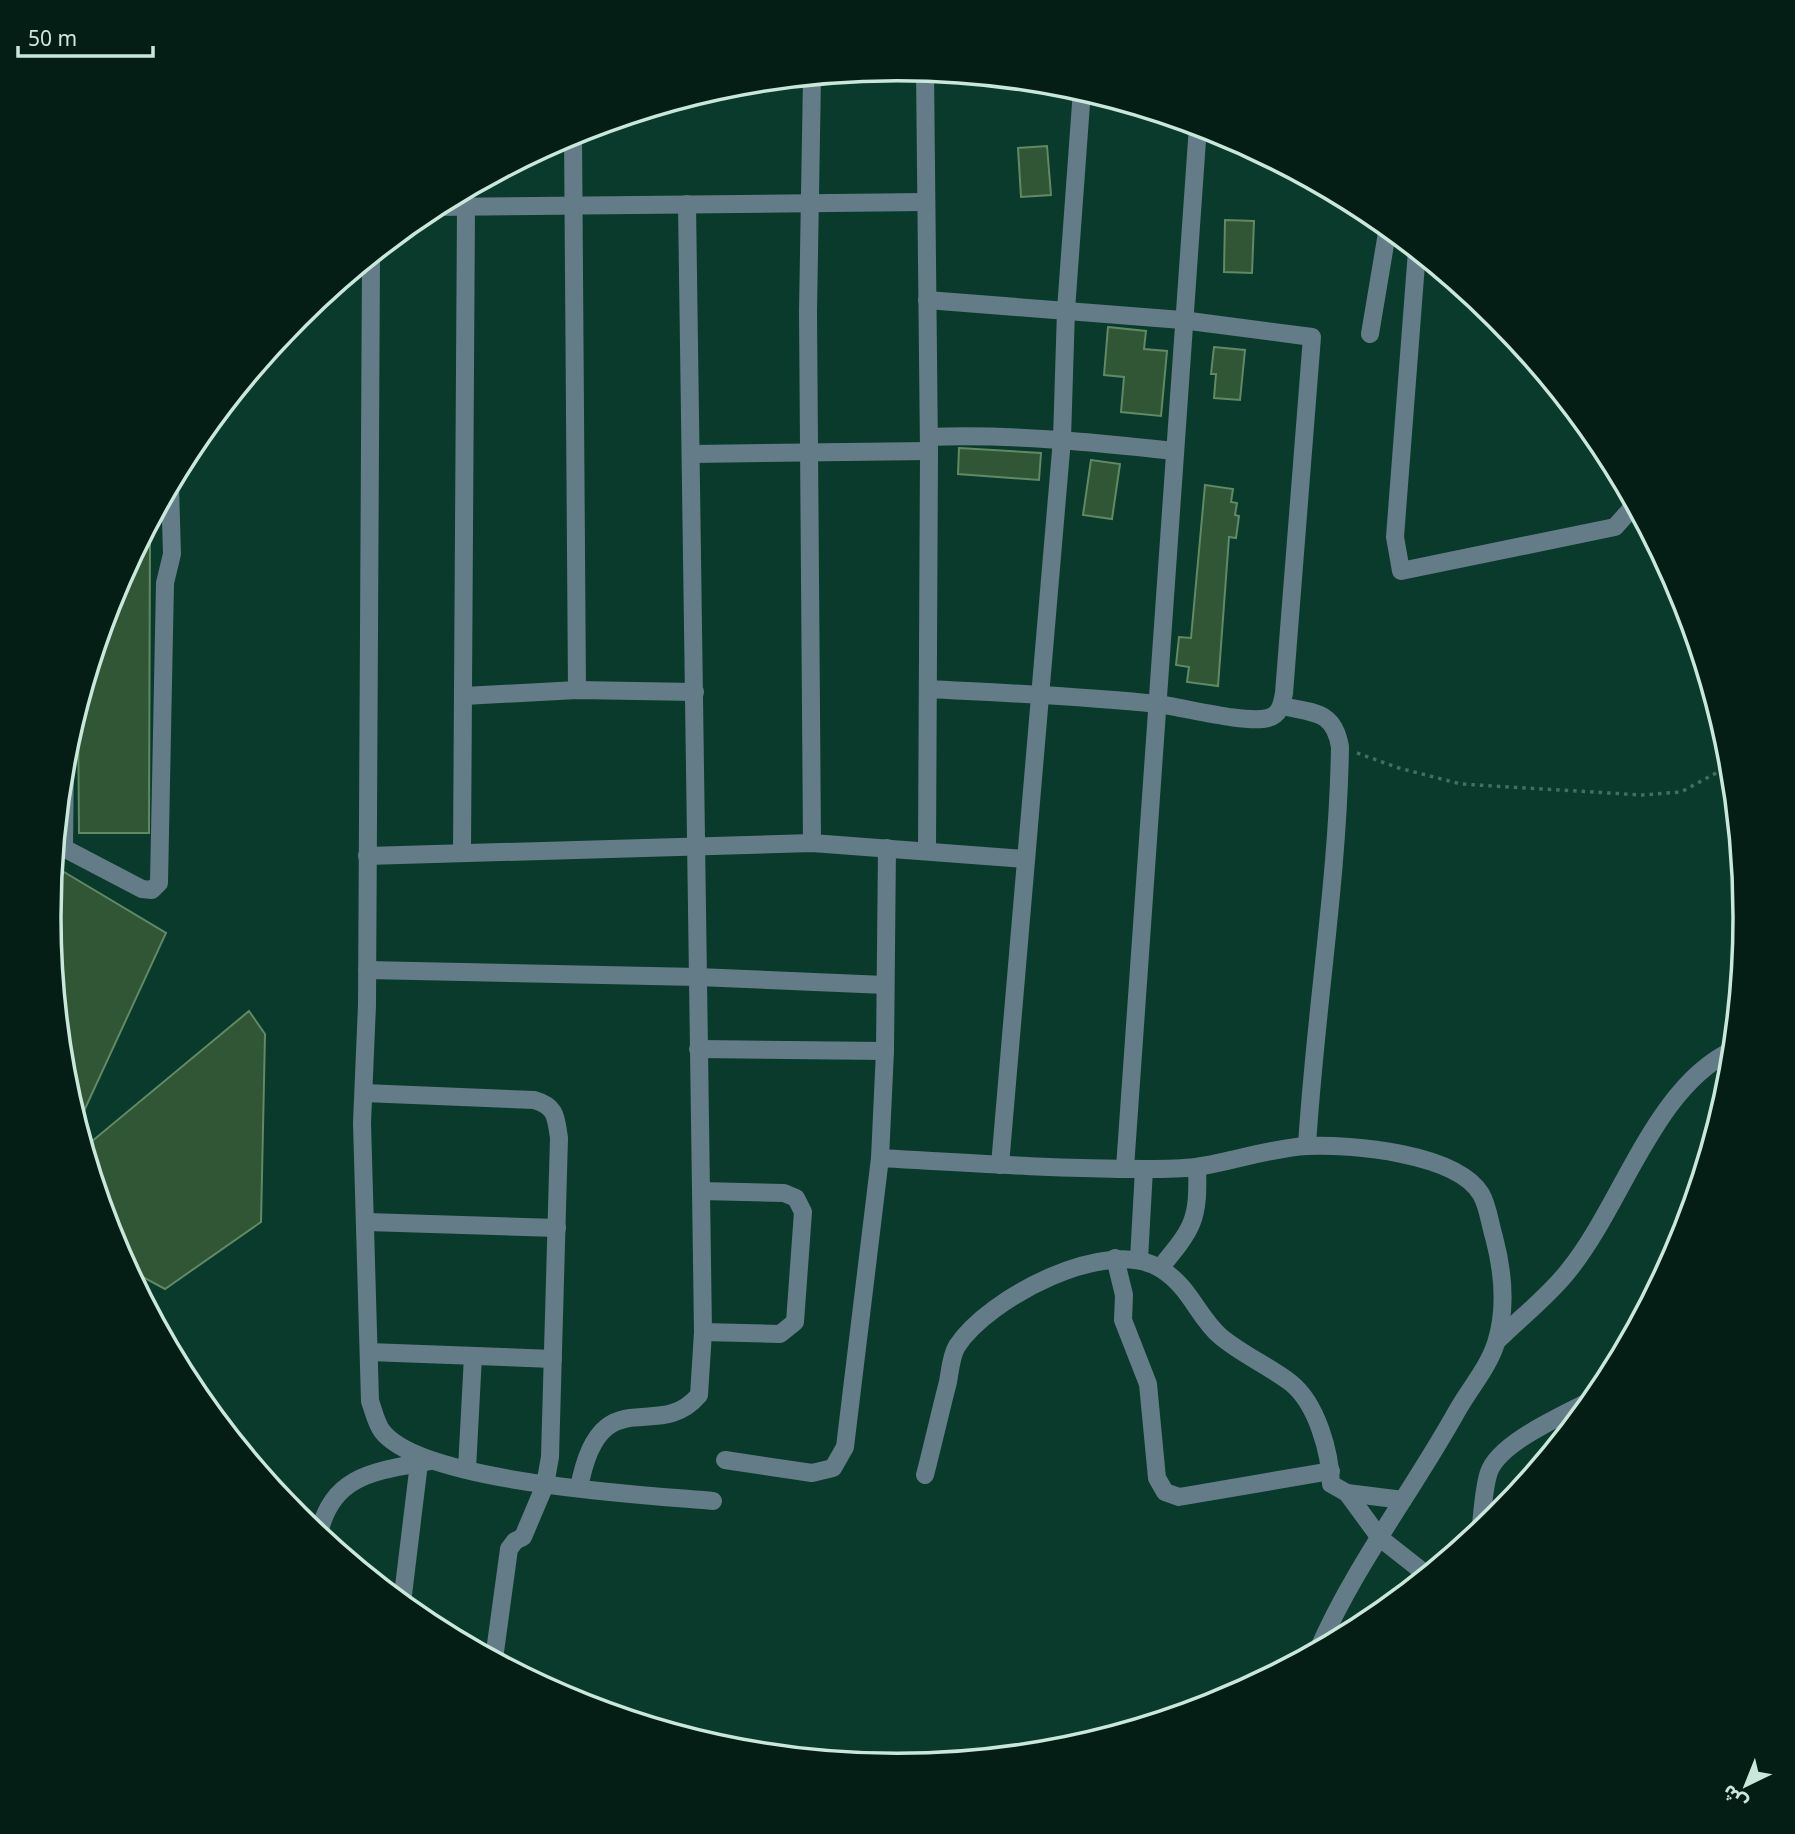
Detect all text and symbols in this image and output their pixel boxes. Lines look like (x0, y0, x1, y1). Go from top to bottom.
scale bar (18, 14, 152, 58)
text: 50 m (28, 24, 77, 52)
north arrow (1711, 1750, 1781, 1820)
text: ش (1716, 1779, 1753, 1816)

